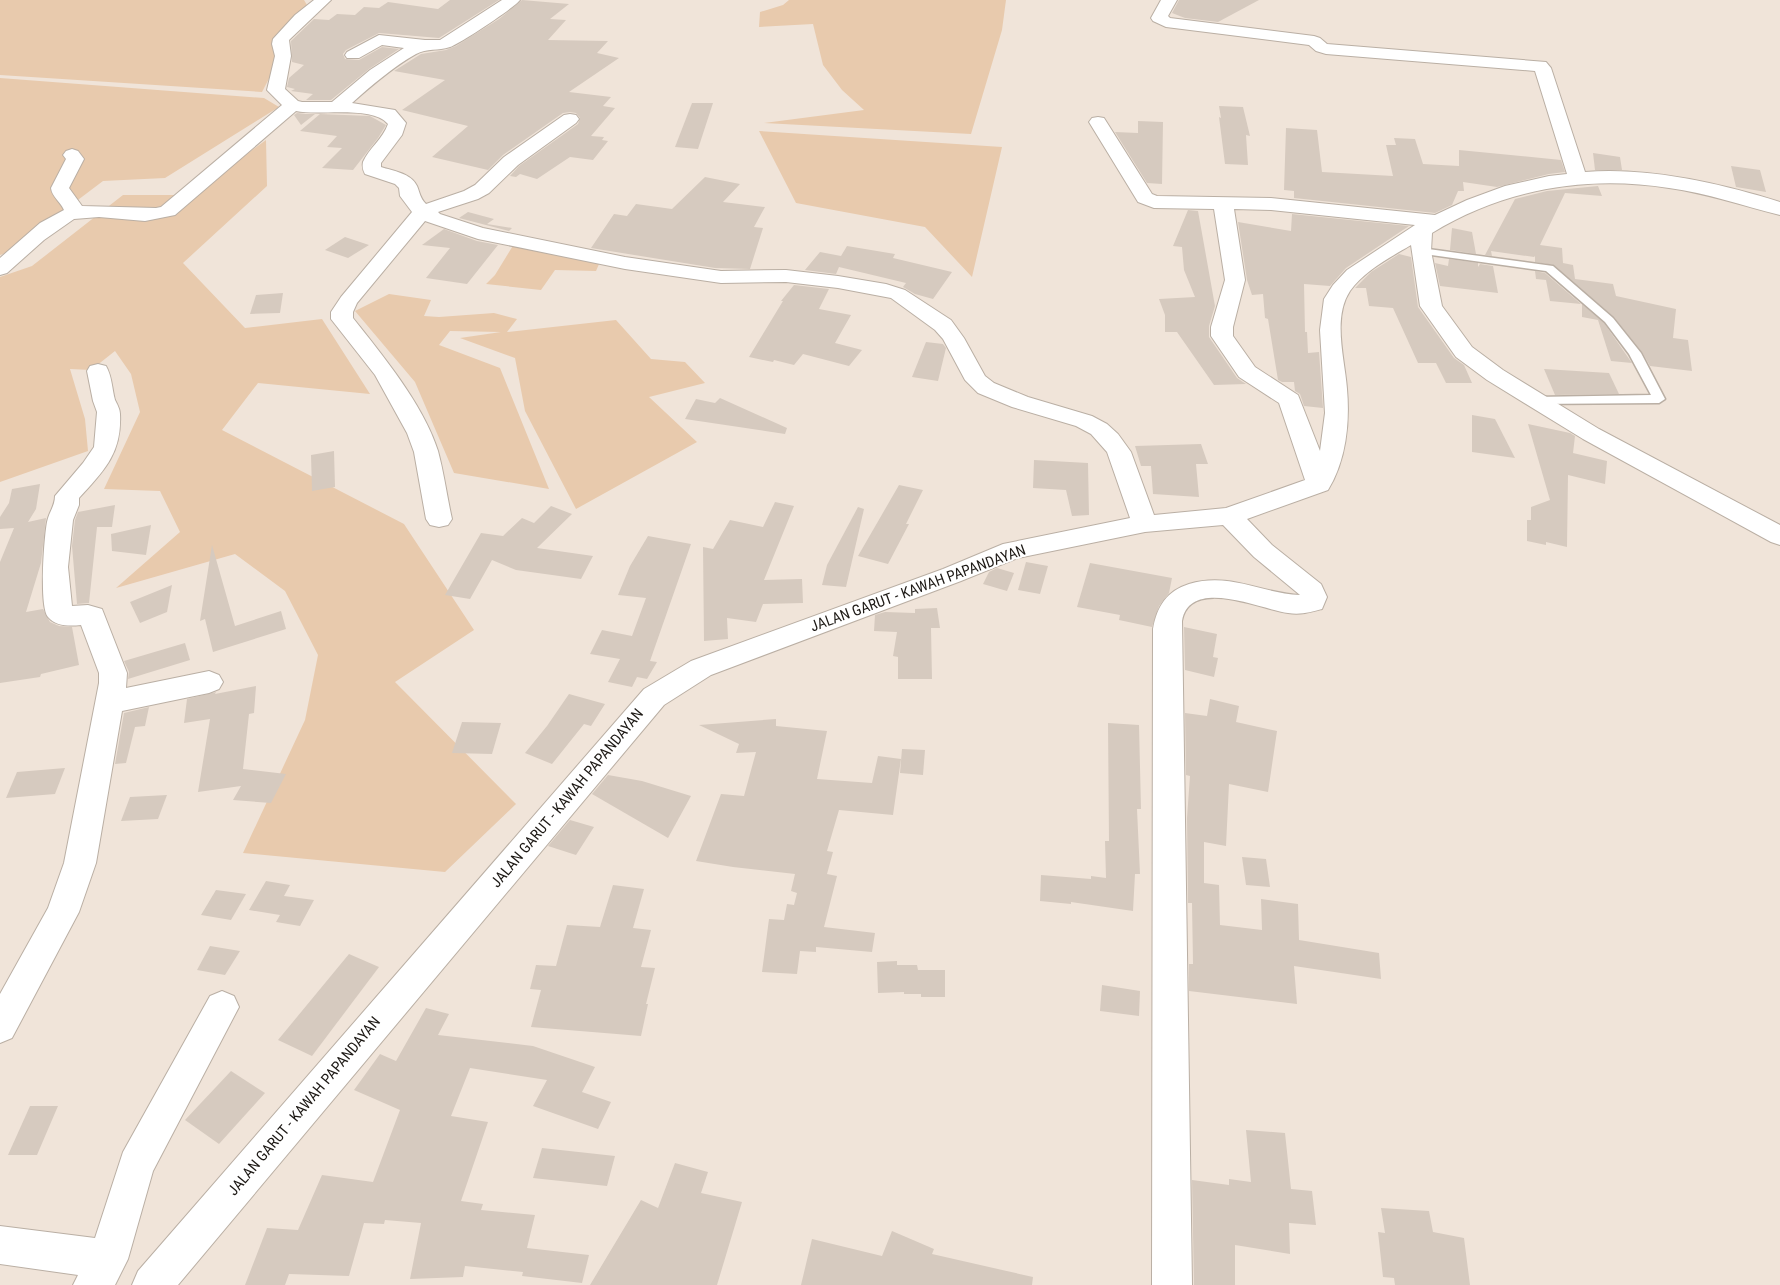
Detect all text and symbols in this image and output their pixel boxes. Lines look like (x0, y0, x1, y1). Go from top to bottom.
street label: JALAN GARUT - KAWAH PAPANDAYAN (808, 541, 1028, 635)
street label: JALAN GARUT - KAWAH PAPANDAYAN (487, 705, 647, 891)
street label: JALAN GARUT - KAWAH PAPANDAYAN (224, 1013, 384, 1199)

